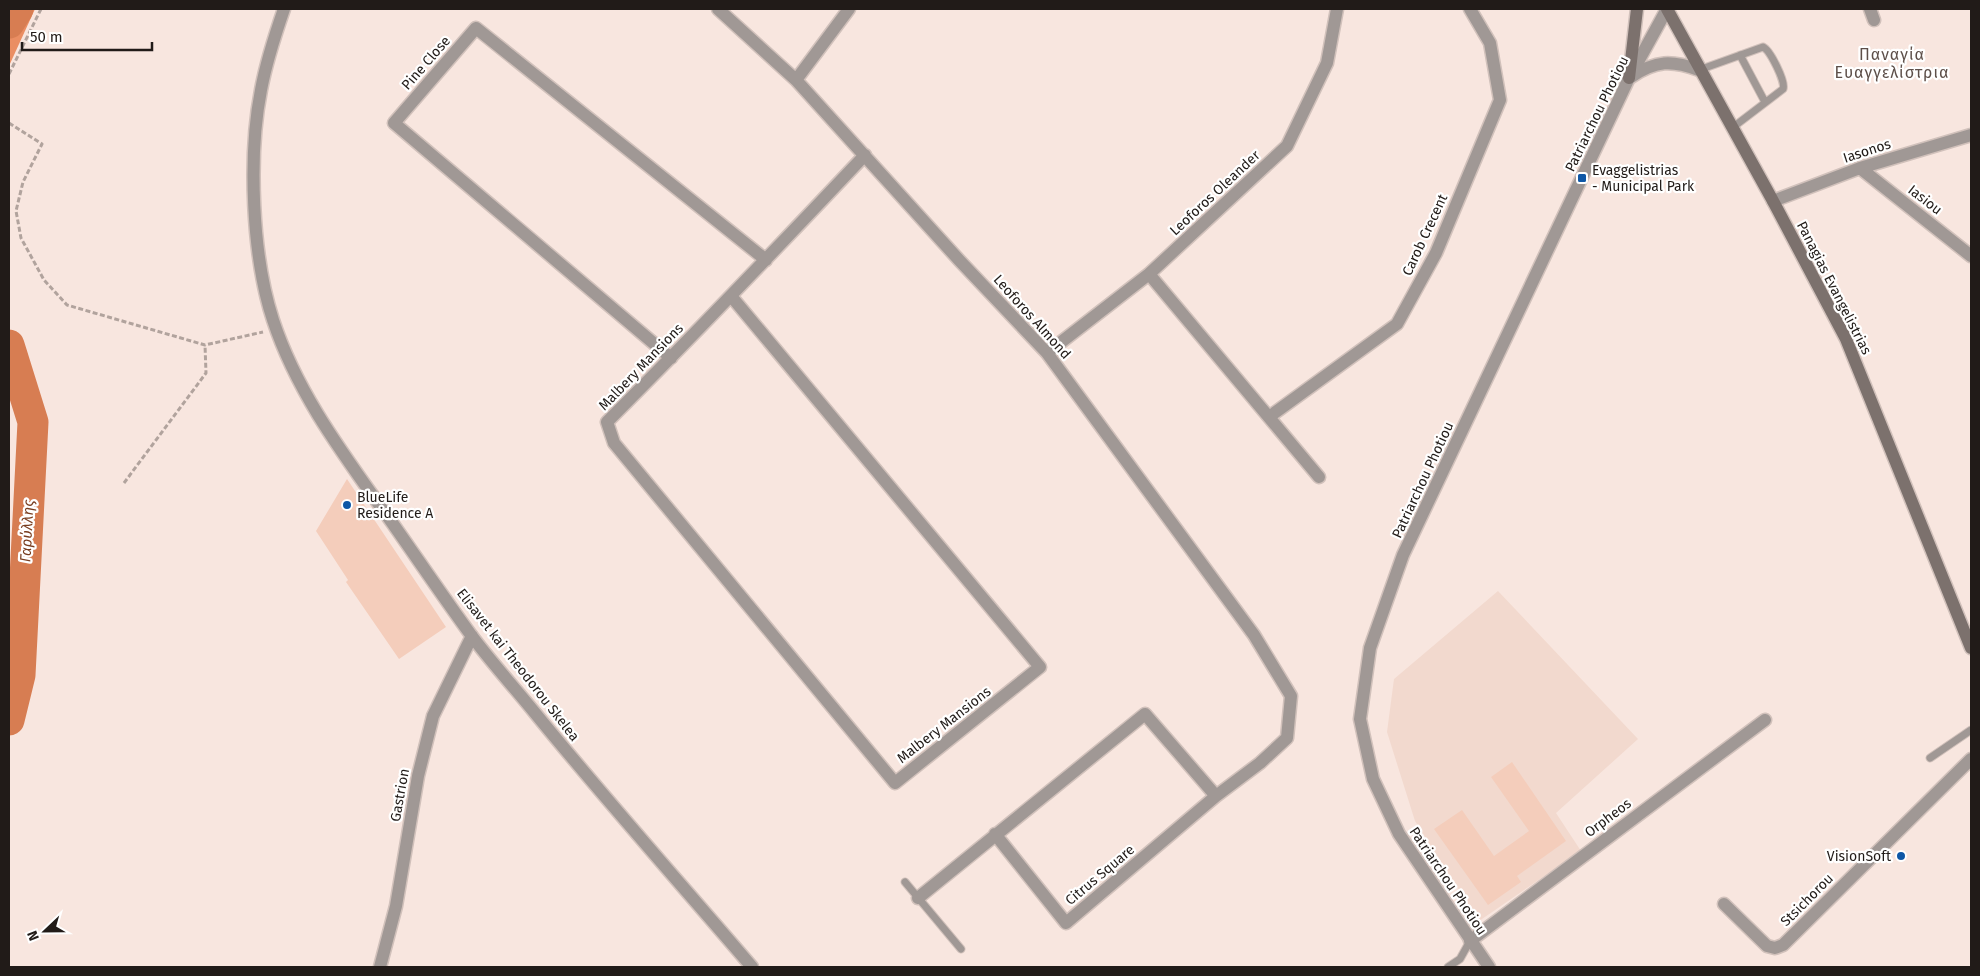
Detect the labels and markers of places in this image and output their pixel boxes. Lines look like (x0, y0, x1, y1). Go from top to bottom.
place label: Evaggelistrias - Municipal Park (1592, 162, 1695, 195)
marker: Evaggelistrias - Municipal Park (1576, 172, 1588, 184)
place label: BlueLife Residence A (357, 489, 433, 522)
marker: BlueLife Residence A (341, 499, 353, 511)
place label: VisionSoft (1827, 848, 1892, 865)
marker: VisionSoft (1895, 850, 1907, 862)

